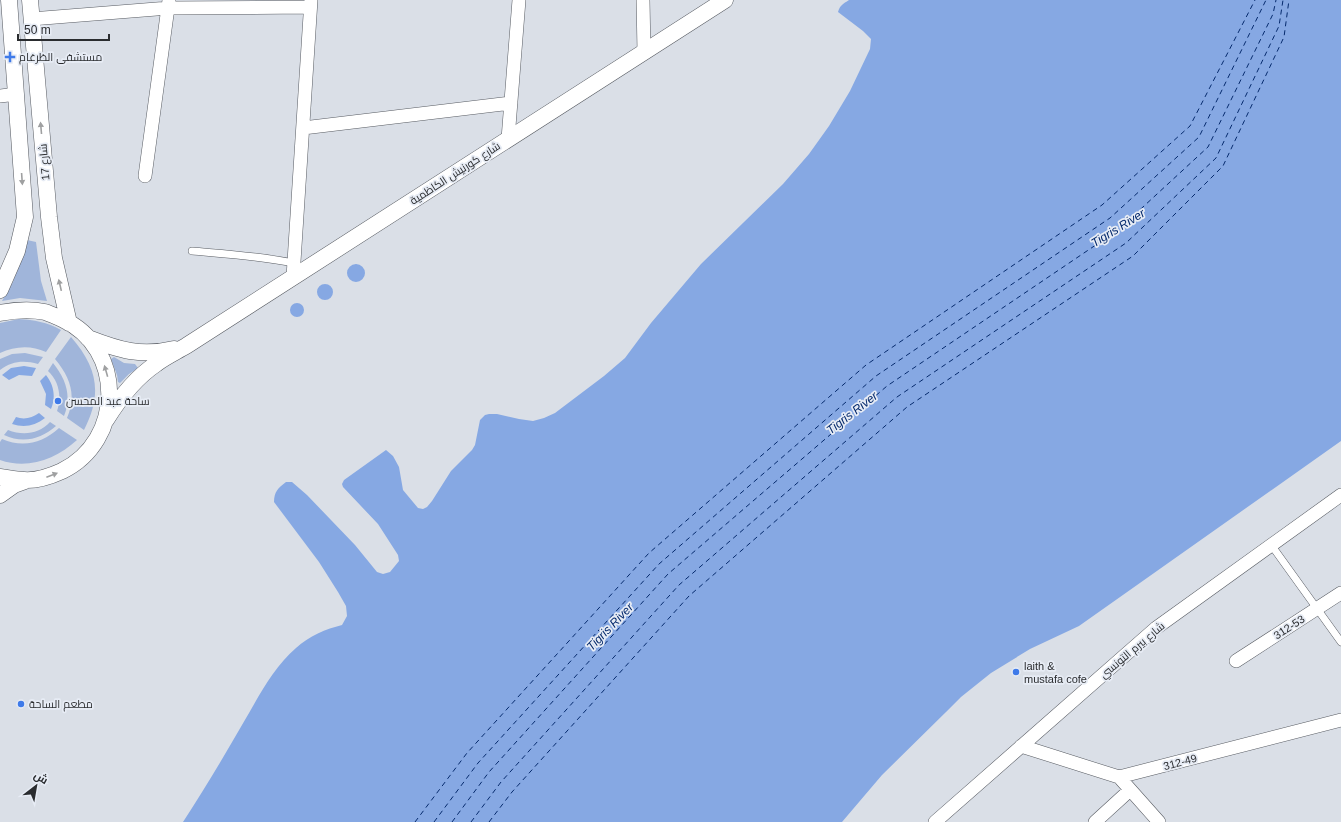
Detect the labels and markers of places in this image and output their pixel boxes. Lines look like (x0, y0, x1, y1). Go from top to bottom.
marker: مستشفى الظرغام (4, 51, 16, 63)
place label: مستشفى الظرغام (19, 51, 102, 65)
place label: ساحة عبد المحسن (66, 395, 150, 408)
marker: ساحة عبد المحسن (53, 396, 63, 406)
place label: laith & mustafa cofe (1024, 660, 1087, 685)
marker: laith & mustafa cofe (1011, 667, 1021, 677)
place label: مطعم الساحة (29, 698, 93, 712)
marker: مطعم الساحة (16, 699, 26, 709)

